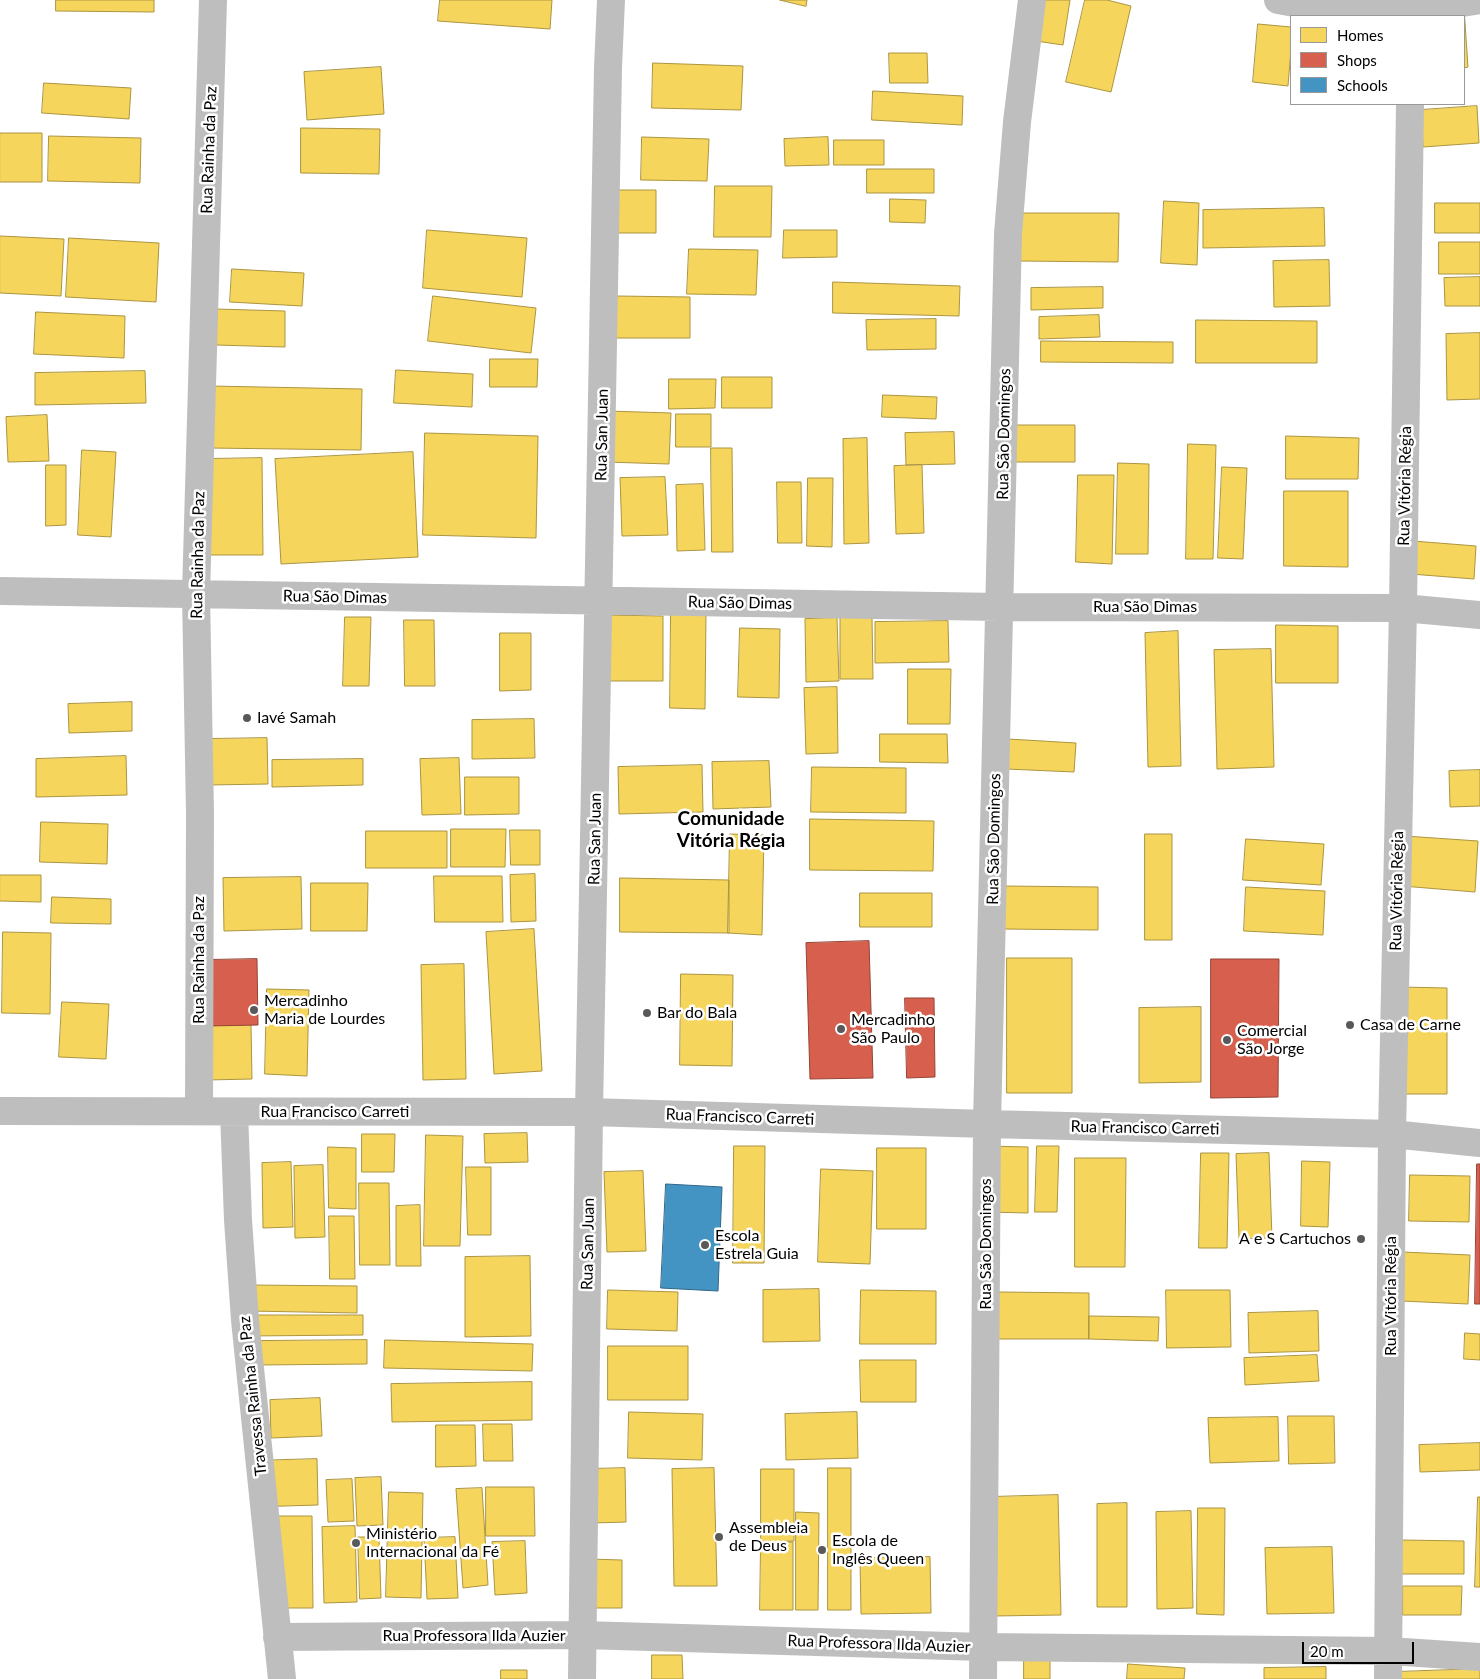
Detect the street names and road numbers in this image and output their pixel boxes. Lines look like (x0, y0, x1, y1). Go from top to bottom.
street label: Rua Rainha da Paz (197, 86, 221, 214)
street label: Rua São Domingos (993, 368, 1015, 500)
street label: Rua San Juan (592, 389, 612, 481)
street label: Rua Vitória Régia (1394, 426, 1416, 546)
street label: Rua Rainha da Paz (187, 491, 209, 619)
street label: Rua São Dimas (283, 586, 387, 608)
street label: Rua São Dimas (688, 592, 792, 614)
street label: Rua São Dimas (1093, 597, 1197, 617)
street label: Rua São Domingos (983, 773, 1005, 905)
street label: Rua San Juan (585, 793, 605, 885)
street label: Rua Vitória Régia (1386, 831, 1408, 951)
street label: Rua Rainha da Paz (189, 896, 209, 1024)
street label: Rua Francisco Carreti (261, 1102, 409, 1122)
street label: Rua Francisco Carreti (665, 1105, 815, 1129)
street label: Rua Francisco Carreti (1070, 1117, 1220, 1139)
street label: Rua São Domingos (976, 1178, 996, 1310)
street label: Rua San Juan (578, 1198, 598, 1290)
street label: Rua Vitória Régia (1381, 1236, 1401, 1356)
street label: Travessa Rainha da Paz (235, 1315, 271, 1477)
street label: Rua Professora Ilda Auzier (382, 1626, 566, 1646)
street label: Rua Professora Ilda Auzier (787, 1631, 971, 1657)

